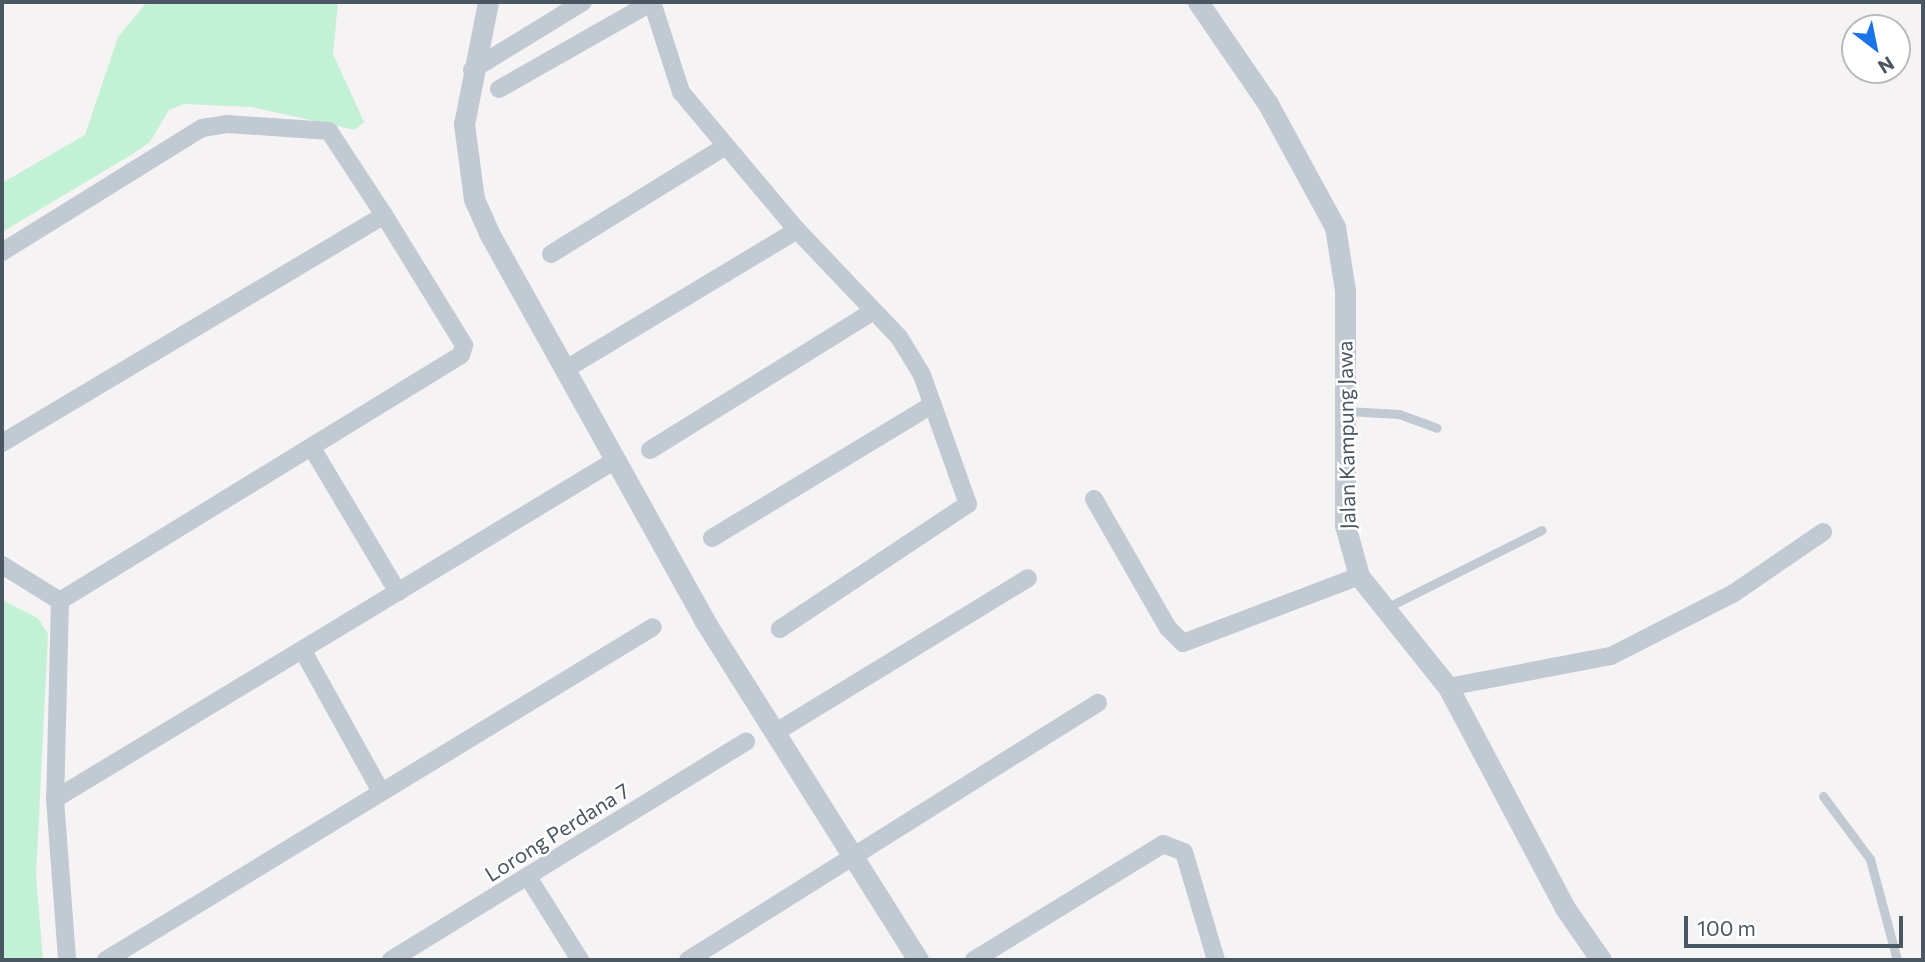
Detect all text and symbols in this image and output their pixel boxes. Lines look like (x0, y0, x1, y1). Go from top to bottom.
north arrow (1841, 14, 1911, 84)
text: N (1874, 52, 1898, 79)
street label: Jalan Kampung Jawa (1332, 340, 1360, 530)
street label: Lorong Perdana 7 (480, 777, 634, 887)
scale bar (1687, 902, 1906, 946)
text: 100 m (1697, 915, 1756, 940)

